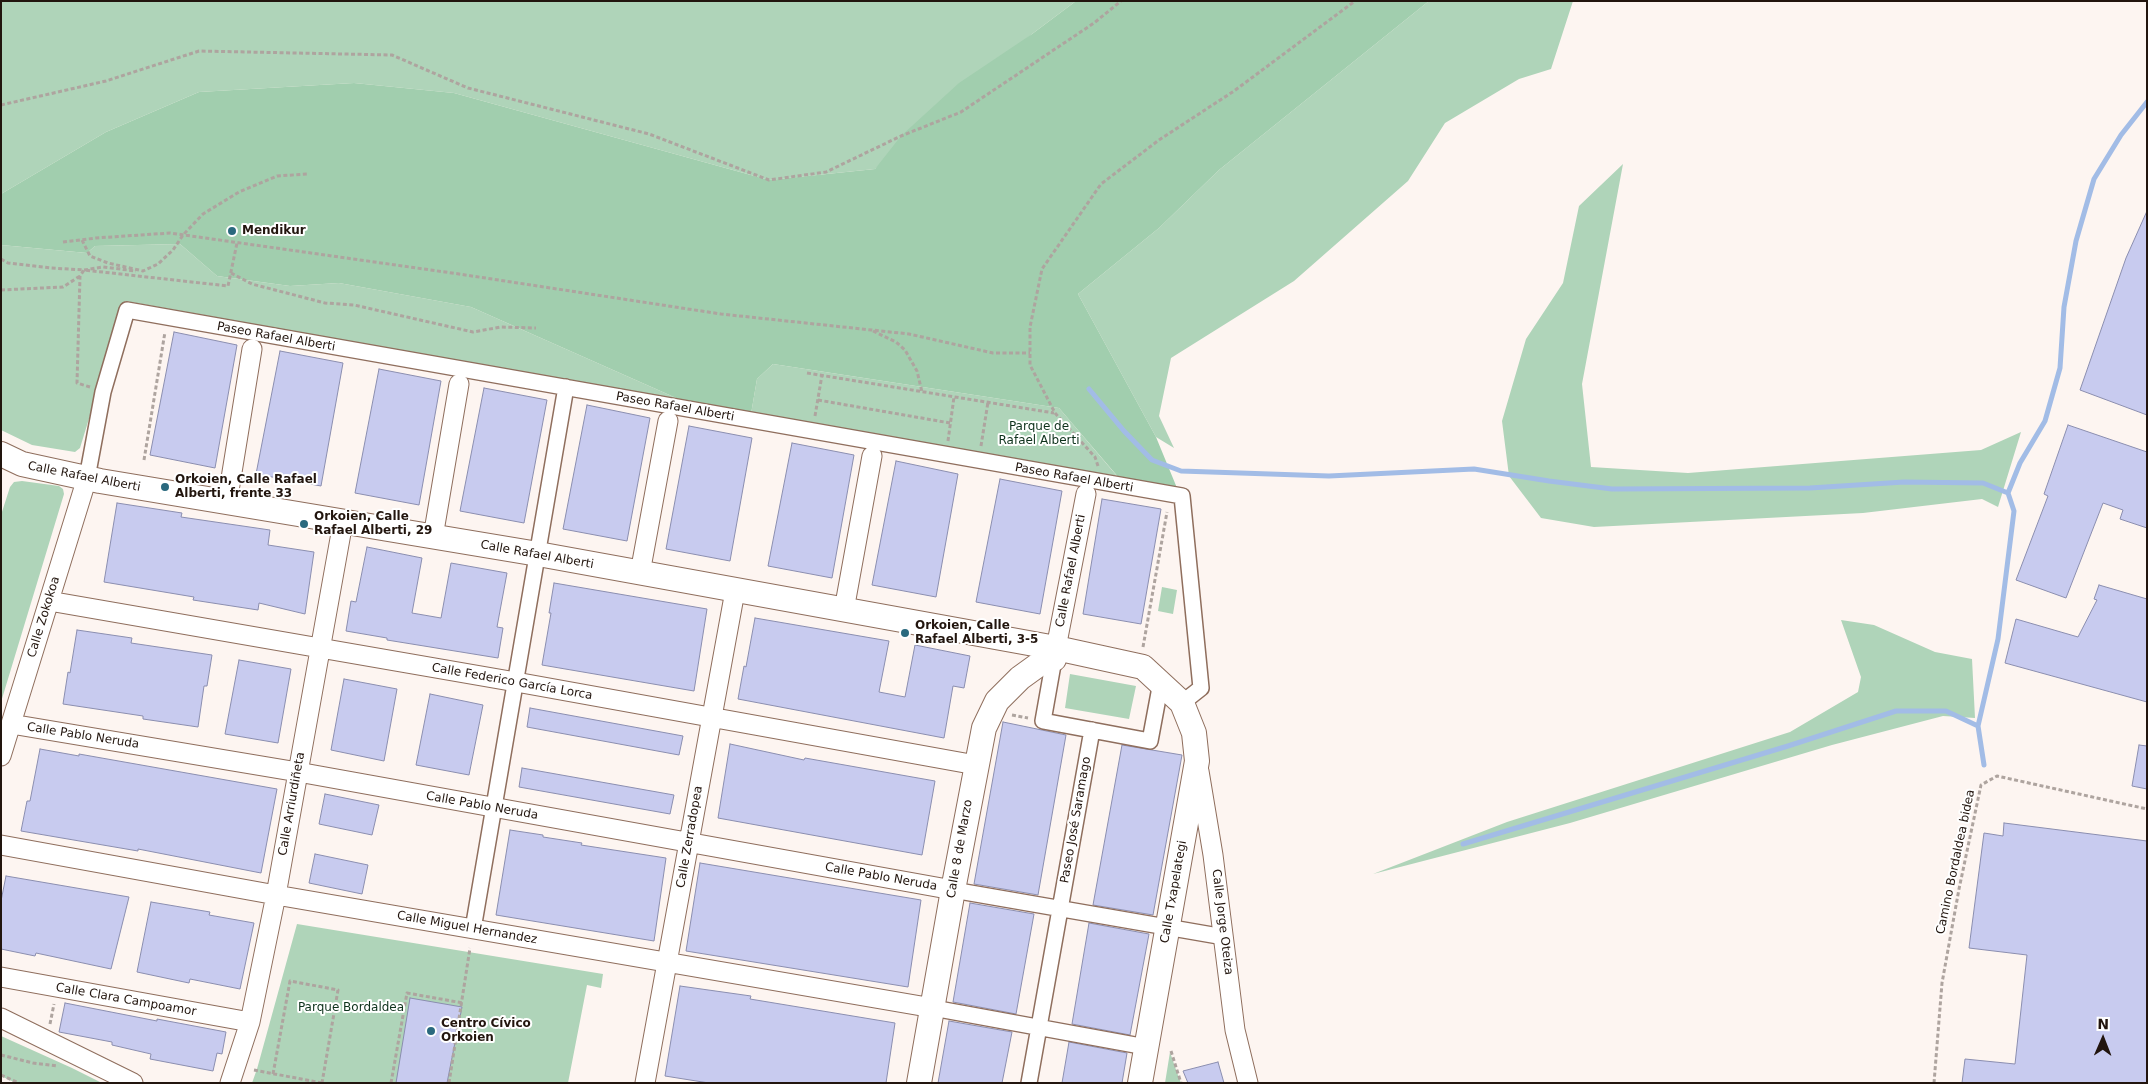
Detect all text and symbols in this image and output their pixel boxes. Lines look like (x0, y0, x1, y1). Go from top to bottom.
place label: Mendikur (242, 224, 306, 238)
marker: Mendikur (226, 225, 238, 237)
street label: Paseo Rafael Alberti (216, 319, 336, 355)
street label: Paseo Rafael Alberti (615, 389, 735, 425)
park label: Parque de Rafael Alberti (998, 420, 1080, 448)
street label: Calle Rafael Alberti (26, 459, 142, 495)
street label: Paseo Rafael Alberti (1014, 460, 1134, 496)
place label: Orkoien, Calle Rafael Alberti, frente 33 (175, 473, 317, 501)
marker: Orkoien, Calle Rafael Alberti, frente 33 (159, 481, 171, 493)
place label: Orkoien, Calle Rafael Alberti, 29 (314, 510, 432, 538)
street label: Calle Rafael Alberti (1053, 513, 1089, 629)
marker: Orkoien, Calle Rafael Alberti, 29 (298, 518, 310, 530)
street label: Calle Rafael Alberti (479, 538, 595, 572)
street label: Calle Zokokoa (25, 575, 63, 659)
place label: Orkoien, Calle Rafael Alberti, 3-5 (915, 619, 1038, 647)
marker: Orkoien, Calle Rafael Alberti, 3-5 (899, 627, 911, 639)
street label: Calle Federico García Lorca (430, 661, 594, 703)
street label: Calle Pablo Neruda (26, 720, 140, 752)
street label: Calle Arriurdiñeta (276, 751, 308, 857)
street label: Paseo José Saramago (1058, 756, 1094, 884)
street label: Calle Zerradopea (674, 785, 706, 889)
street label: Camino Bordaldea bidea (1934, 788, 1978, 936)
street label: Calle Pablo Neruda (425, 789, 539, 823)
street label: Calle 8 de Marzo (944, 798, 976, 900)
street label: Calle Txapelategi (1158, 839, 1190, 945)
street label: Calle Pablo Neruda (824, 860, 938, 894)
street label: Calle Jorge Oteiza (1208, 868, 1236, 976)
street label: Calle Miguel Hernandez (396, 909, 538, 947)
street label: Calle Clara Campoamor (55, 981, 197, 1019)
park label: Parque Bordaldea (298, 1001, 404, 1015)
north arrow (2078, 1014, 2128, 1064)
text: N (2097, 1016, 2109, 1032)
place label: Centro Cívico Orkoien (441, 1017, 531, 1045)
marker: Centro Cívico Orkoien (425, 1025, 437, 1037)

